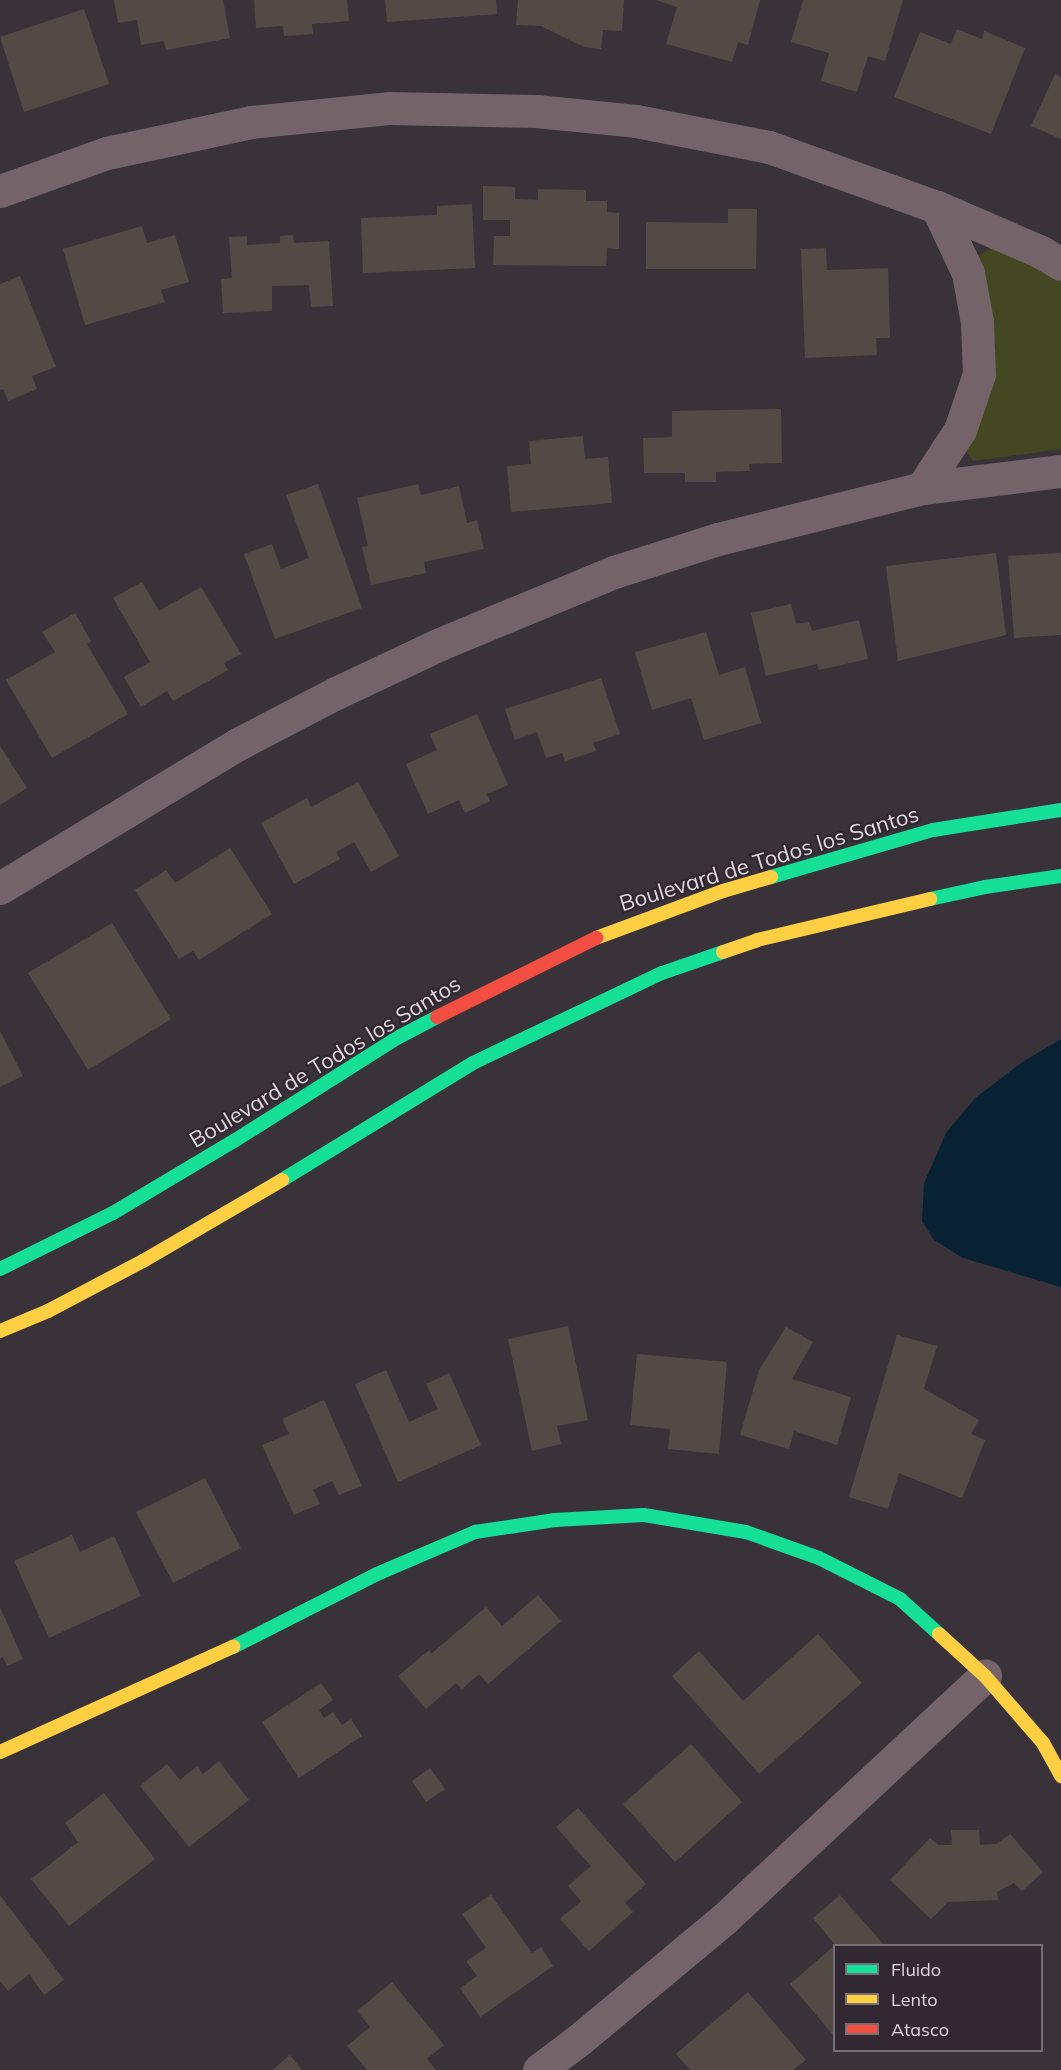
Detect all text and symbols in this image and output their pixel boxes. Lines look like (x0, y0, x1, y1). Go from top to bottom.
street label: Boulevard de Todos los Santos (616, 801, 922, 917)
street label: Boulevard de Todos los Santos (185, 970, 465, 1154)
legend (833, 1944, 1043, 2052)
text: Fluido (891, 1958, 941, 1981)
text: Lento (891, 1988, 938, 2011)
text: Atasco (891, 2018, 949, 2041)

